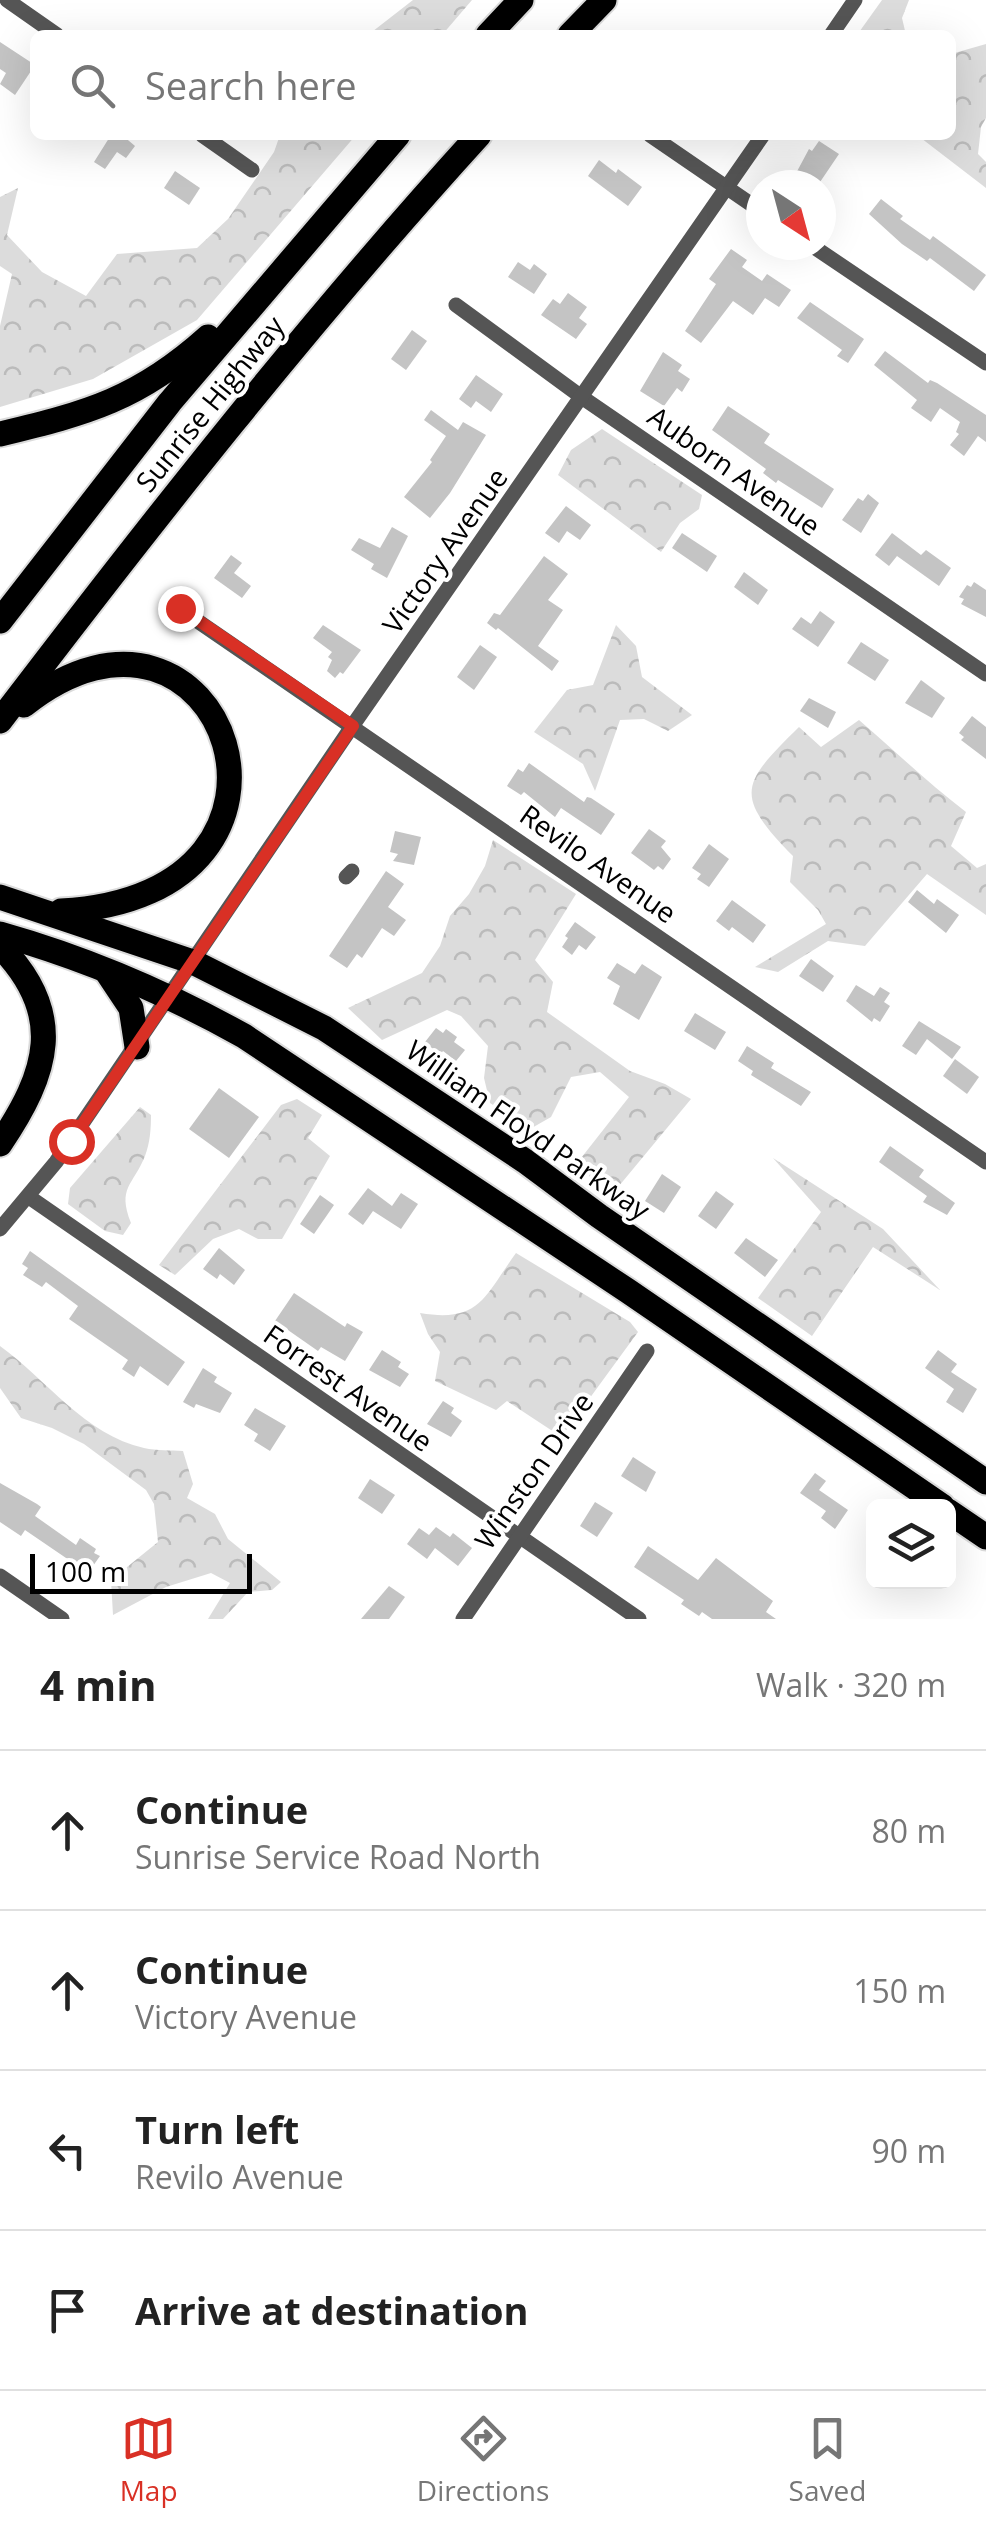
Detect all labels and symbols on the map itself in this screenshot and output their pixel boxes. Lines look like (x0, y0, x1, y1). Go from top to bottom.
north arrow (746, 170, 836, 260)
street label: Sunrise Highway (127, 307, 293, 499)
street label: Auborn Avenue (641, 397, 828, 544)
street label: Victory Avenue (373, 460, 515, 641)
route end (158, 586, 204, 632)
street label: Revilo Avenue (513, 795, 684, 931)
street label: William Floyd Parkway (399, 1031, 659, 1228)
route start (49, 1119, 95, 1165)
street label: Forrest Avenue (257, 1315, 441, 1460)
street label: Winston Drive (465, 1384, 601, 1556)
scale bar (30, 1549, 252, 1594)

